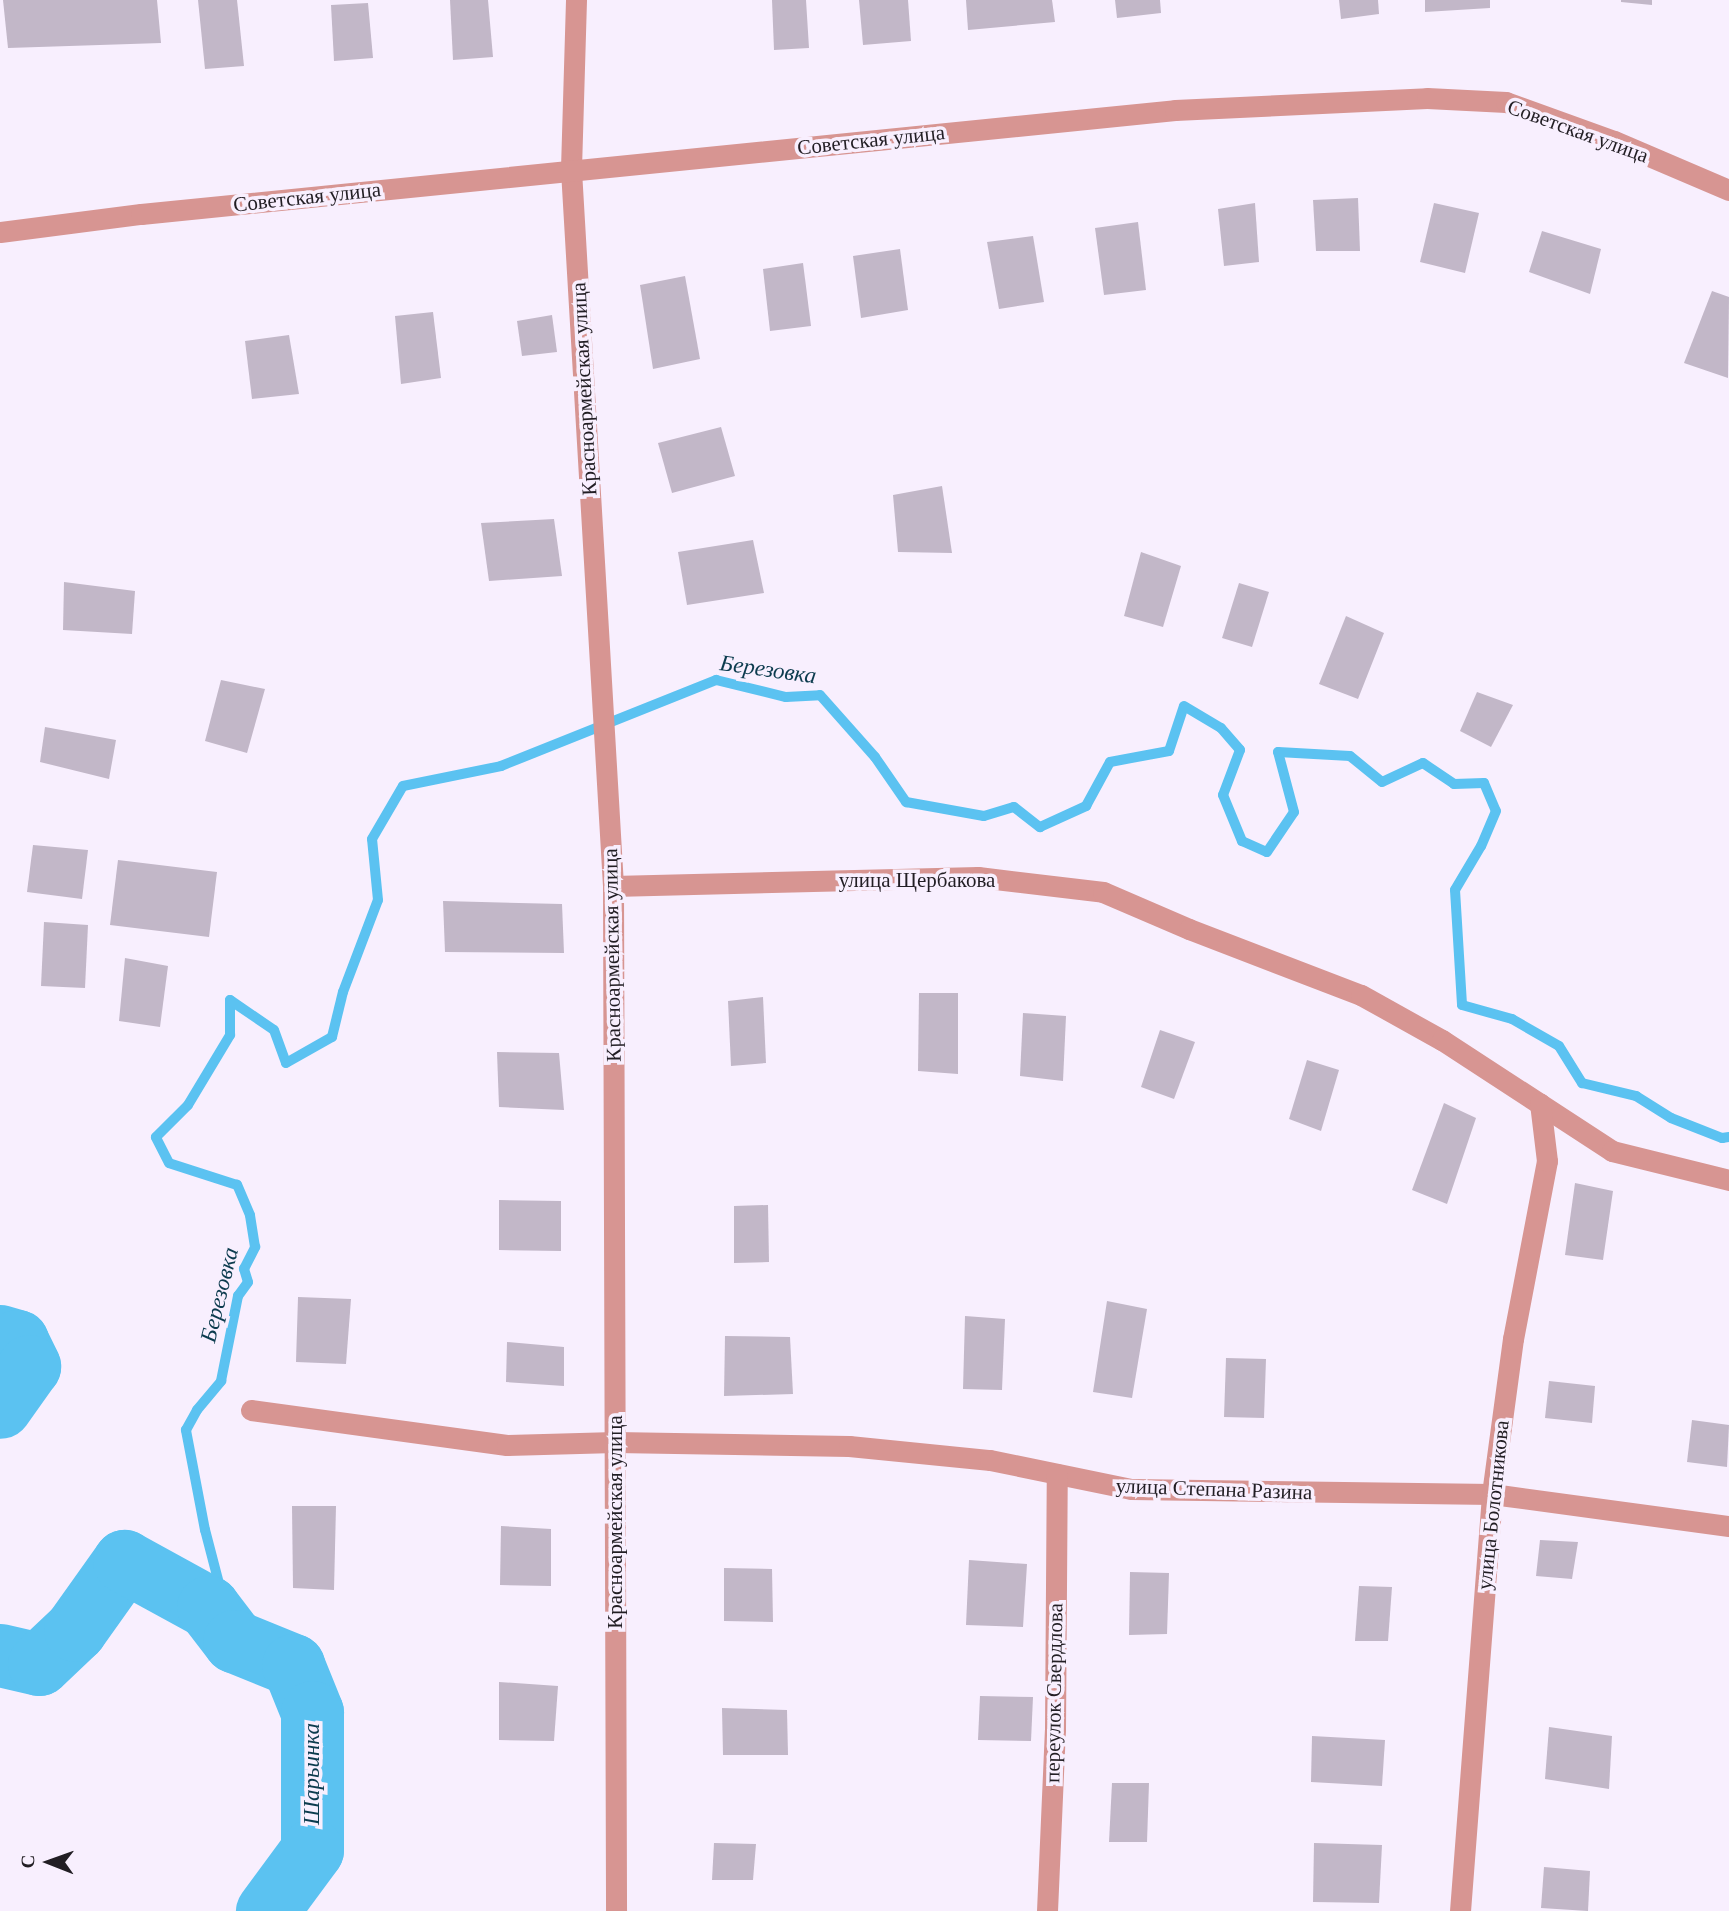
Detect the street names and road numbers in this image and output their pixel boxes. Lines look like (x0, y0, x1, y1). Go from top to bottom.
street label: Советская улица (1504, 94, 1652, 168)
street label: Советская улица (796, 120, 946, 160)
street label: Советская улица (232, 177, 382, 217)
street label: Красноармейская улица (566, 282, 602, 496)
street label: Красноармейская улица (598, 848, 626, 1062)
street label: улица Щербакова (839, 867, 995, 893)
street label: Красноармейская улица (602, 1415, 628, 1629)
street label: улица Болотникова (1472, 1419, 1514, 1591)
street label: улица Степана Разина (1115, 1473, 1313, 1505)
street label: переулок Свердлова (1040, 1603, 1068, 1783)

